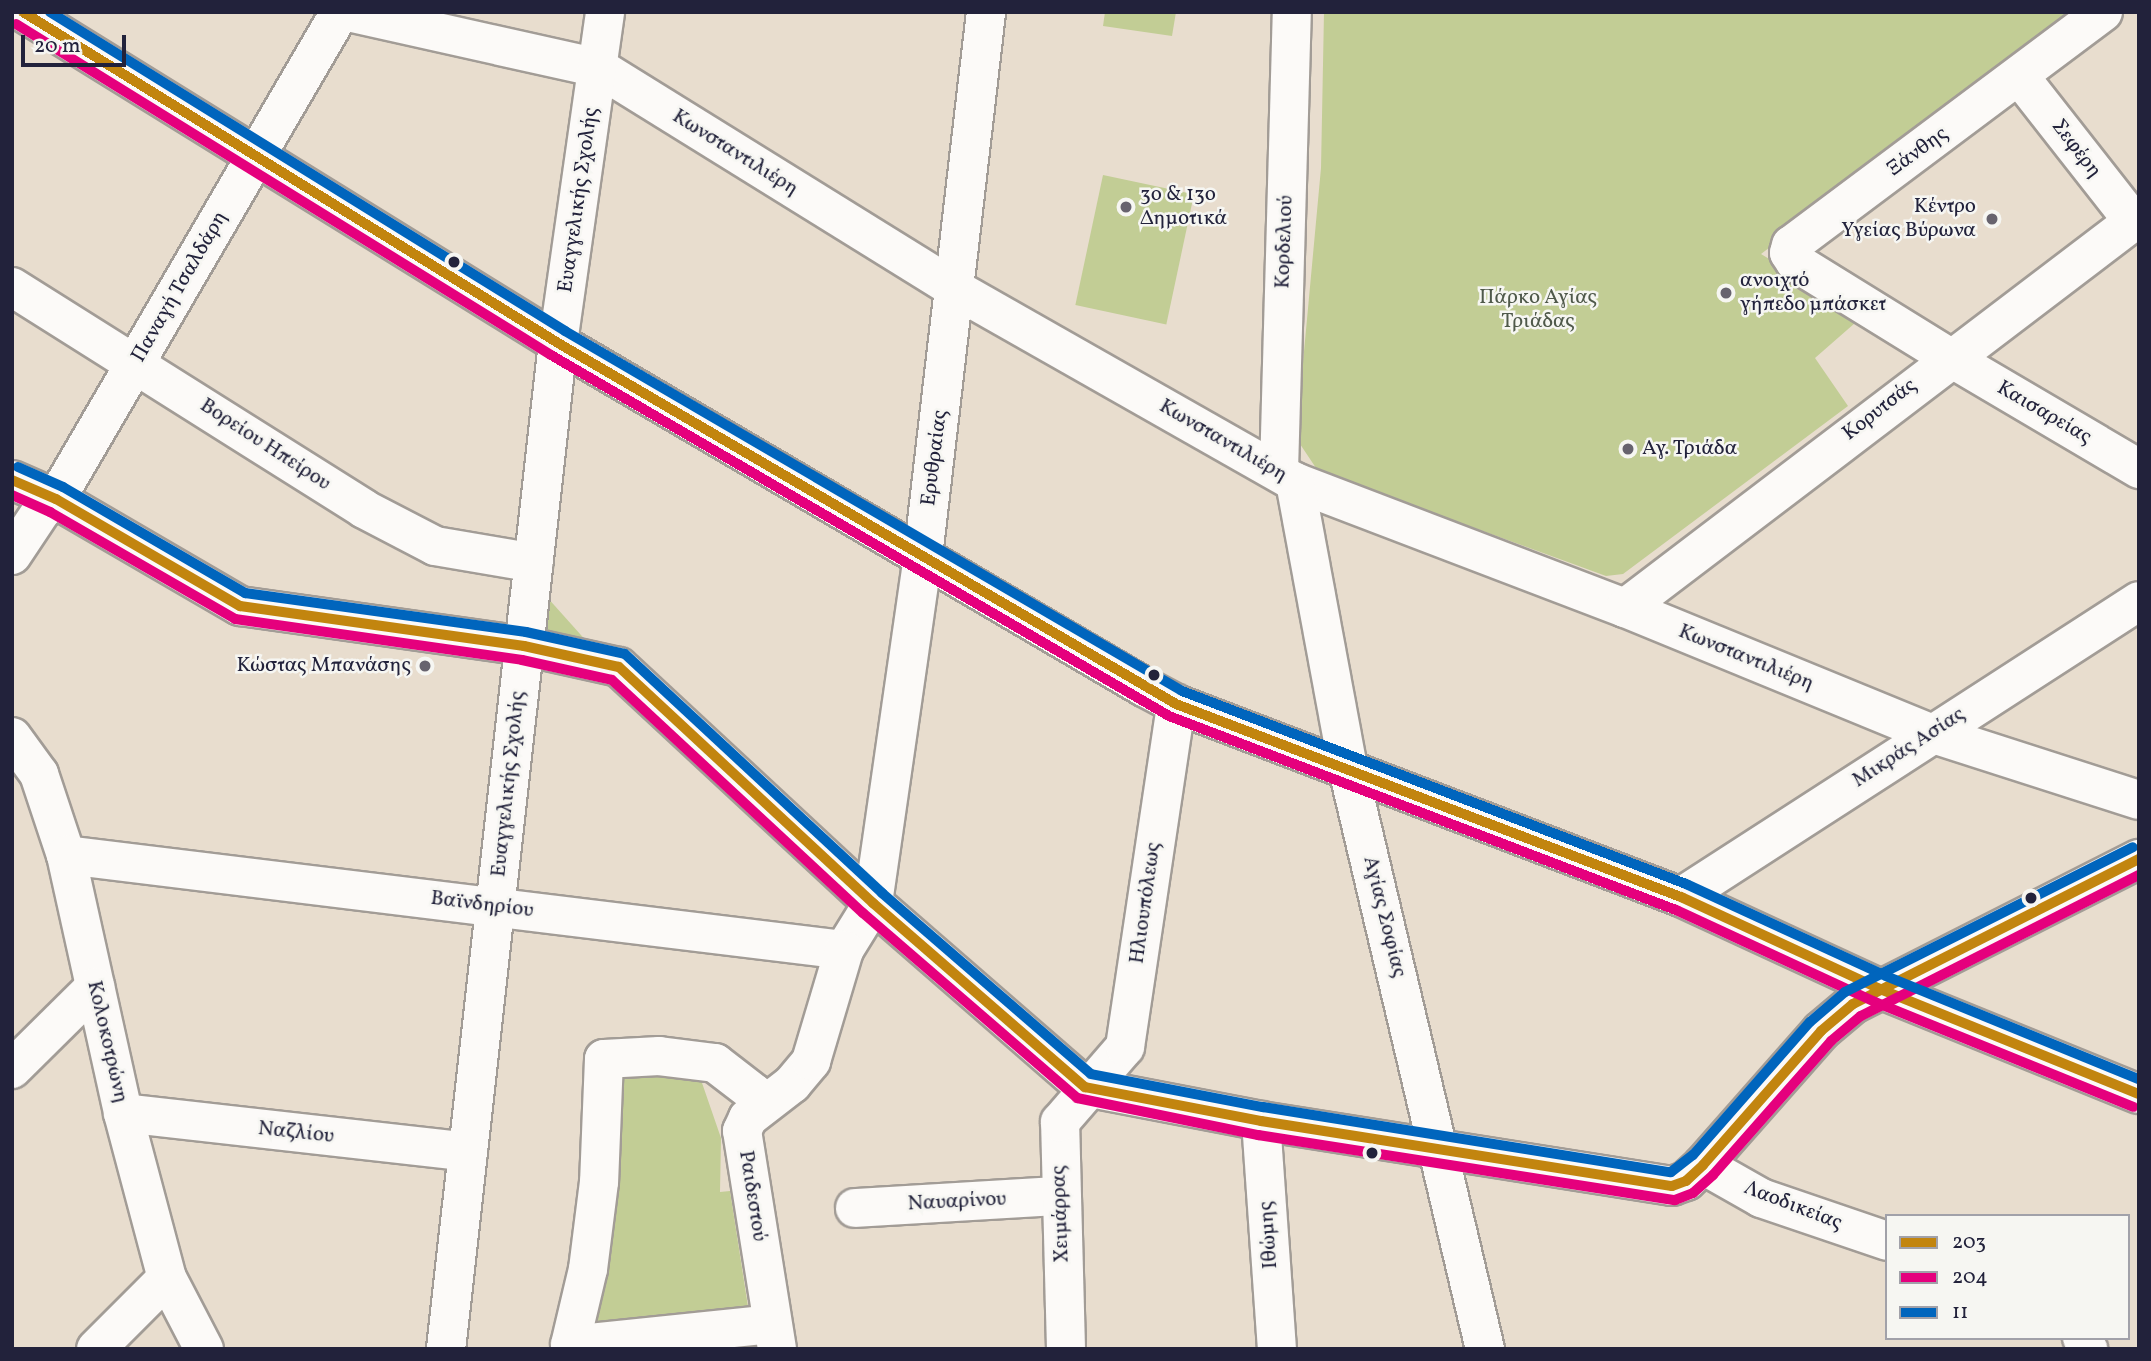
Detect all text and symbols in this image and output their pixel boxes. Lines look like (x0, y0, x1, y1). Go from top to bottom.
scale bar (24, 21, 130, 65)
text: 20 m (34, 32, 80, 61)
street label: Κωνσταντιλιέρη (667, 104, 803, 202)
street label: Ευαγγελικής Σχολής (554, 106, 604, 294)
street label: Σεφέρη (2045, 115, 2107, 183)
street label: Ξάνθης (1883, 122, 1953, 182)
place label: 3o & 13o Δημοτικά (1140, 182, 1227, 232)
place label: Κέντρο Υγείας Βύρωνα (1841, 194, 1976, 244)
street label: Κορδελιού (1271, 195, 1299, 289)
marker: 3o & 13o Δημοτικά (1118, 199, 1134, 215)
street label: Παναγή Τσαλδάρη (126, 207, 234, 367)
marker: Κέντρο Υγείας Βύρωνα (1982, 209, 2002, 229)
unlabelled marker (447, 255, 461, 269)
place label: ανοιχτό γήπεδο μπάσκετ (1740, 268, 1886, 318)
park label: Πάρκο Αγίας Τριάδας (1479, 285, 1597, 335)
marker: ανοιχτό γήπεδο μπάσκετ (1718, 285, 1734, 301)
street label: Κορυτσάς (1838, 373, 1922, 447)
street label: Καισαρείας (1992, 376, 2096, 450)
street label: Βορείου Ηπείρου (195, 393, 335, 497)
street label: Κωνσταντιλιέρη (1154, 394, 1292, 488)
street label: Ερυθραίας (917, 408, 953, 508)
place label: Αγ. Τριάδα (1642, 436, 1738, 462)
marker: Αγ. Τριάδα (1620, 441, 1636, 457)
street label: Κωνσταντιλιέρη (1675, 619, 1817, 697)
place label: Κώστας Μπανάσης (237, 653, 411, 679)
marker: Κώστας Μπανάσης (417, 658, 433, 674)
unlabelled marker (1147, 668, 1161, 682)
street label: Ευαγγελικής Σχολής (487, 690, 531, 878)
street label: Μικράς Ασίας (1848, 702, 1970, 794)
street label: Ηλιουπόλεως (1125, 841, 1167, 965)
street label: Αγίας Σοφίας (1357, 854, 1411, 980)
street label: Βαϊνδηρίου (429, 886, 535, 924)
unlabelled marker (2024, 891, 2038, 905)
street label: Κολοκοτρώνη (81, 978, 133, 1106)
street label: Ναζλίου (257, 1116, 335, 1150)
unlabelled marker (1365, 1146, 1379, 1160)
street label: Ραιδεστού (732, 1149, 772, 1243)
street label: Χειμάρρας (1047, 1165, 1075, 1263)
street label: Λαοδικείας (1740, 1176, 1846, 1236)
street label: Ναυαρίνου (907, 1187, 1007, 1217)
street label: Ιθώμης (1254, 1200, 1284, 1270)
legend (1885, 1214, 2130, 1340)
text: 203 (1952, 1228, 1986, 1257)
text: 204 (1952, 1263, 1988, 1292)
text: 11 (1952, 1298, 1968, 1327)

